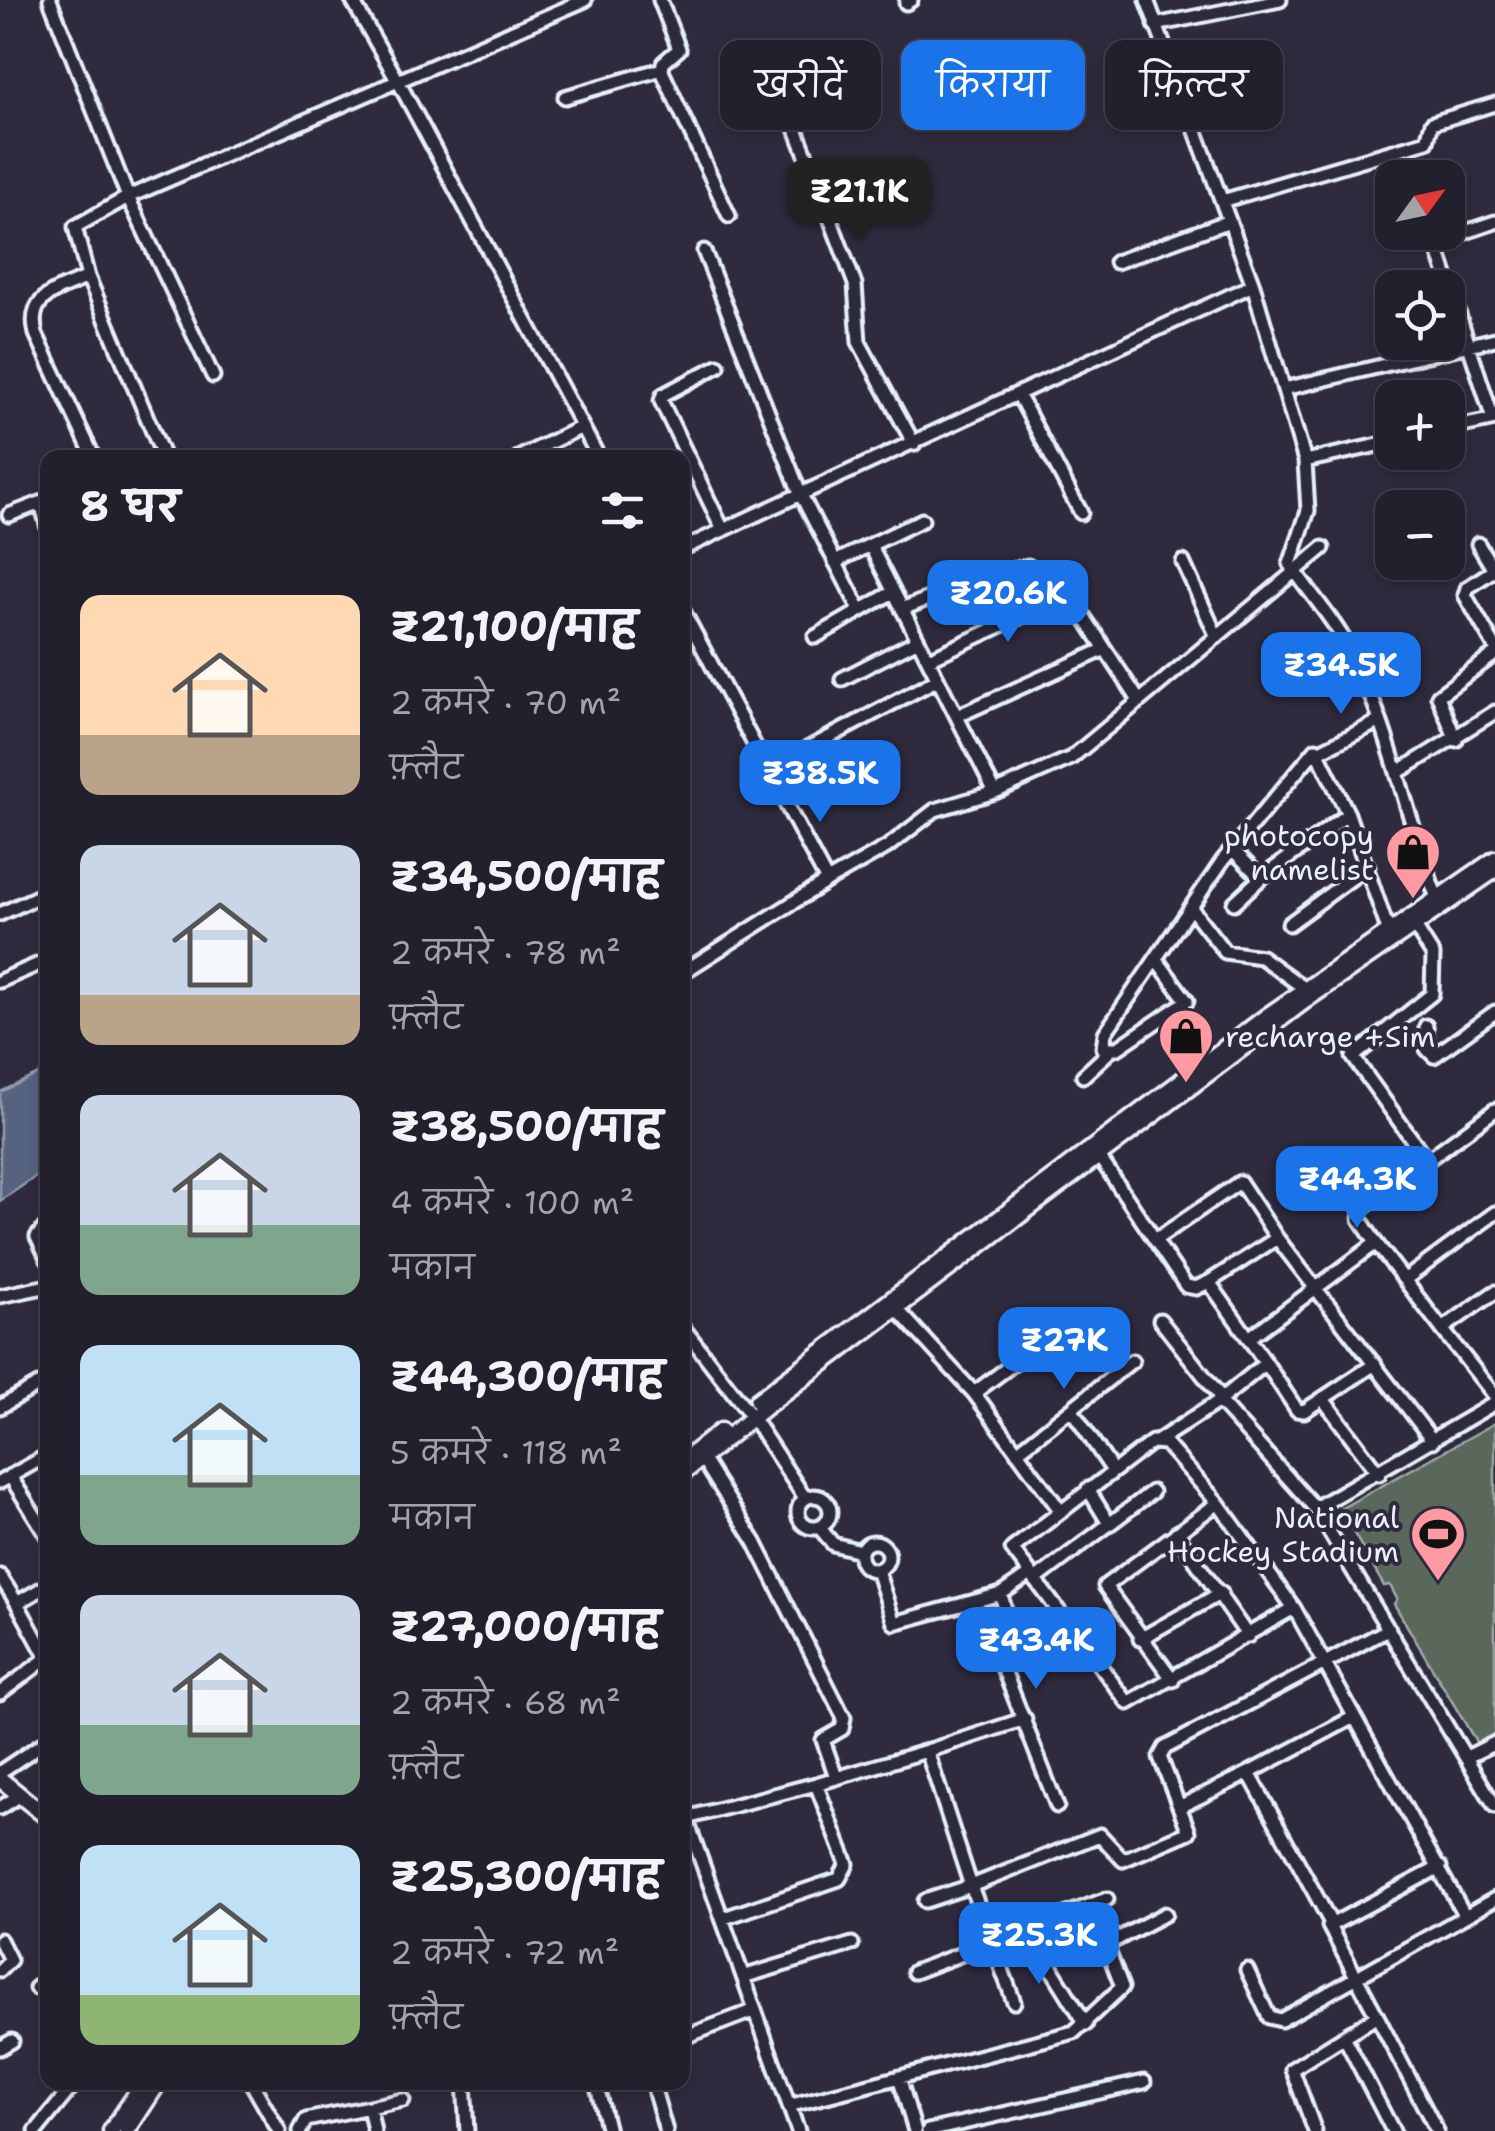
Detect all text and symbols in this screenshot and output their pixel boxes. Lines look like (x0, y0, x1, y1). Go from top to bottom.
chip: खरीदें (720, 40, 881, 130)
chip: किराया (901, 40, 1085, 130)
chip: फ़िल्टर (1105, 40, 1283, 130)
pin: ₹21.1K (778, 158, 940, 243)
north arrow (1375, 160, 1465, 250)
map controls (1375, 160, 1465, 580)
text: ₹21.1K (809, 169, 909, 212)
button: locate (1375, 270, 1465, 360)
button: + (1375, 380, 1465, 470)
text: 8 घर (80, 478, 180, 534)
icon: filters (595, 483, 650, 538)
button: − (1375, 490, 1465, 580)
pin: ₹20.6K (927, 560, 1089, 645)
text: ₹20.6K (949, 571, 1067, 614)
text: ₹21,100/माह (390, 598, 638, 654)
pin: ₹34.5K (1260, 632, 1422, 717)
icon: home (160, 635, 280, 755)
text: ₹34.5K (1283, 643, 1399, 686)
text: 2 कमरे · 70 m² (390, 681, 621, 724)
pin: ₹38.5K (739, 740, 901, 825)
text: फ़्लैट (390, 746, 463, 789)
text: ₹38.5K (761, 751, 879, 794)
place label: photocopy namelist (1224, 815, 1374, 890)
shop icon: photocopy namelist (1383, 822, 1443, 901)
text: ₹34,500/माह (390, 848, 662, 904)
icon: home (160, 885, 280, 1005)
text: 2 कमरे · 78 m² (390, 931, 621, 974)
text: फ़्लैट (390, 996, 463, 1039)
shop icon: recharge +Sim (1156, 1006, 1216, 1085)
place label: recharge +Sim (1225, 1016, 1435, 1057)
text: ₹38,500/माह (390, 1098, 663, 1154)
icon: home (160, 1135, 280, 1255)
pin: ₹44.3K (1276, 1146, 1438, 1231)
text: ₹44.3K (1298, 1157, 1416, 1200)
text: 4 कमरे · 100 m² (390, 1181, 634, 1224)
text: मकान (390, 1246, 475, 1289)
pin: ₹27K (1005, 1307, 1123, 1392)
text: ₹27K (1020, 1318, 1108, 1361)
text: ₹44,300/माह (390, 1348, 664, 1404)
icon: home (160, 1385, 280, 1505)
text: 5 कमरे · 118 m² (390, 1431, 622, 1474)
text: मकान (390, 1496, 475, 1539)
place label: National Hockey Stadium (1167, 1497, 1399, 1572)
sports icon: National Hockey Stadium (1408, 1504, 1468, 1583)
text: ₹27,000/माह (390, 1598, 661, 1654)
pin: ₹43.4K (955, 1607, 1117, 1692)
text: ₹43.4K (978, 1618, 1094, 1661)
icon: home (160, 1635, 280, 1755)
text: 2 कमरे · 68 m² (390, 1681, 621, 1724)
text: फ़्लैट (390, 1746, 463, 1789)
text: ₹25,300/माह (390, 1848, 662, 1904)
icon: home (160, 1885, 280, 2005)
pin: ₹25.3K (958, 1902, 1120, 1987)
text: ₹25.3K (981, 1913, 1097, 1956)
text: 2 कमरे · 72 m² (390, 1931, 619, 1974)
text: फ़्लैट (390, 1996, 463, 2039)

